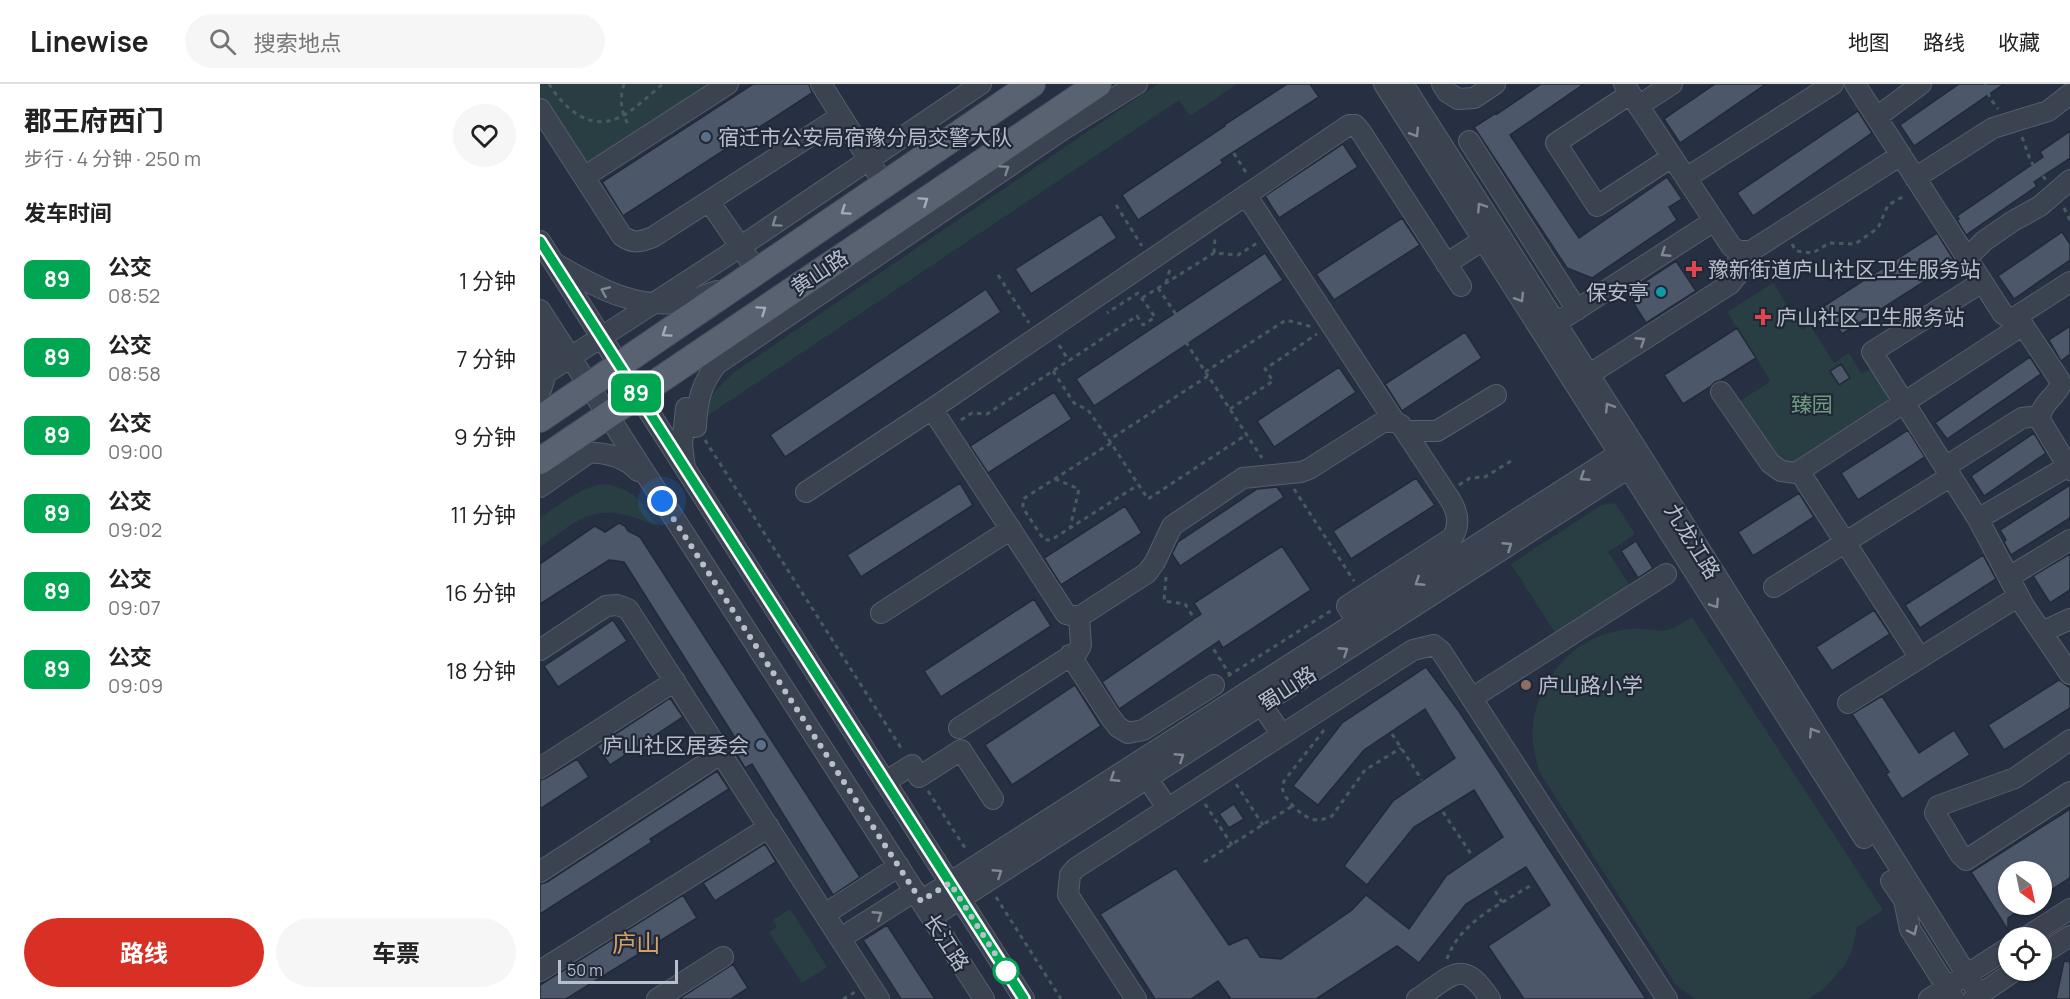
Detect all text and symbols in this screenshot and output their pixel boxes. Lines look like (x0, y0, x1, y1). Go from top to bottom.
search box (185, 14, 605, 68)
text: Linewise (30, 22, 149, 60)
icon: search (206, 25, 239, 58)
text: 搜索地点 (254, 28, 342, 58)
text: 地图 (1848, 28, 1890, 56)
text: 路线 (1923, 28, 1965, 56)
text: 收藏 (1998, 28, 2040, 56)
text: 郡王府西门 (24, 101, 164, 139)
button: heart (453, 104, 516, 167)
place label: 宿迁市公安局宿豫分局交警大队 (718, 123, 1012, 151)
one-way arrow (1408, 127, 1419, 138)
marker: 宿迁市公安局宿豫分局交警大队 (699, 130, 713, 144)
text: 步行 · 4 分钟 · 250 m (24, 145, 201, 172)
one-way arrow (998, 165, 1009, 176)
one-way arrow (918, 197, 928, 209)
text: 发车时间 (24, 198, 112, 228)
one-way arrow (1478, 203, 1489, 214)
one-way arrow (840, 204, 851, 215)
one-way arrow (772, 215, 782, 227)
street label: 黄山路 (785, 243, 853, 301)
one-way arrow (1661, 246, 1672, 257)
text: 公交 (108, 252, 152, 282)
place label: 豫新街道庐山社区卫生服务站 (1708, 255, 1981, 283)
marker: 豫新街道庐山社区卫生服务站 (1685, 260, 1703, 278)
text: 89 (44, 265, 70, 293)
text: 1 分钟 (459, 266, 516, 296)
place label: 保安亭 (1586, 278, 1649, 306)
text: 08:52 (108, 282, 160, 309)
marker: 保安亭 (1654, 285, 1668, 299)
one-way arrow (600, 286, 611, 298)
one-way arrow (1513, 291, 1524, 302)
place label: 庐山社区卫生服务站 (1776, 303, 1965, 331)
one-way arrow (756, 306, 766, 318)
marker: 庐山社区卫生服务站 (1754, 308, 1772, 326)
one-way arrow (662, 325, 672, 337)
text: 公交 (108, 330, 152, 360)
one-way arrow (1634, 337, 1645, 348)
text: 89 (44, 343, 70, 371)
text: 7 分钟 (457, 344, 516, 374)
text: 08:58 (108, 360, 161, 387)
line badge: 89 (609, 374, 663, 412)
text: 89 (623, 379, 649, 407)
park label: 臻园 (1791, 390, 1833, 418)
one-way arrow (1604, 403, 1616, 413)
text: 公交 (108, 408, 152, 438)
text: 89 (44, 421, 70, 449)
text: 9 分钟 (454, 422, 516, 452)
text: 09:00 (108, 438, 163, 465)
one-way arrow (1579, 470, 1590, 481)
text: 公交 (108, 486, 152, 516)
your location (647, 486, 677, 516)
street label: 九龙江路 (1659, 498, 1727, 584)
text: 89 (44, 499, 70, 527)
text: 11 分钟 (450, 500, 516, 530)
text: 09:02 (108, 516, 162, 543)
one-way arrow (1501, 542, 1512, 553)
text: 公交 (108, 564, 152, 594)
one-way arrow (1415, 575, 1426, 586)
text: 89 (44, 577, 70, 605)
text: 16 分钟 (445, 578, 516, 608)
text: 09:07 (108, 594, 161, 621)
one-way arrow (1707, 598, 1719, 608)
text: 公交 (108, 642, 152, 672)
one-way arrow (1338, 647, 1348, 659)
text: 89 (44, 655, 70, 683)
text: 18 分钟 (446, 656, 516, 686)
street label: 蜀山路 (1253, 659, 1321, 717)
place label: 庐山路小学 (1538, 671, 1643, 699)
text: 09:09 (108, 672, 163, 699)
marker: 庐山路小学 (1519, 678, 1533, 692)
one-way arrow (1809, 728, 1821, 738)
place label: 庐山社区居委会 (602, 731, 749, 759)
marker: 庐山社区居委会 (754, 738, 768, 752)
one-way arrow (1173, 753, 1184, 764)
one-way arrow (1110, 771, 1121, 782)
north arrow (1998, 861, 2052, 915)
map controls (1998, 861, 2052, 981)
one-way arrow (992, 869, 1002, 881)
street label: 长江路 (918, 908, 976, 976)
one-way arrow (872, 910, 882, 922)
button: 路线 (24, 918, 264, 987)
button: 车票 (276, 918, 516, 987)
one-way arrow (1906, 925, 1918, 936)
district label: 庐山 (612, 926, 660, 959)
button: locate (1998, 927, 2052, 981)
scale bar (558, 957, 678, 984)
unlabelled marker (993, 958, 1019, 984)
text: 50 m (567, 959, 603, 981)

